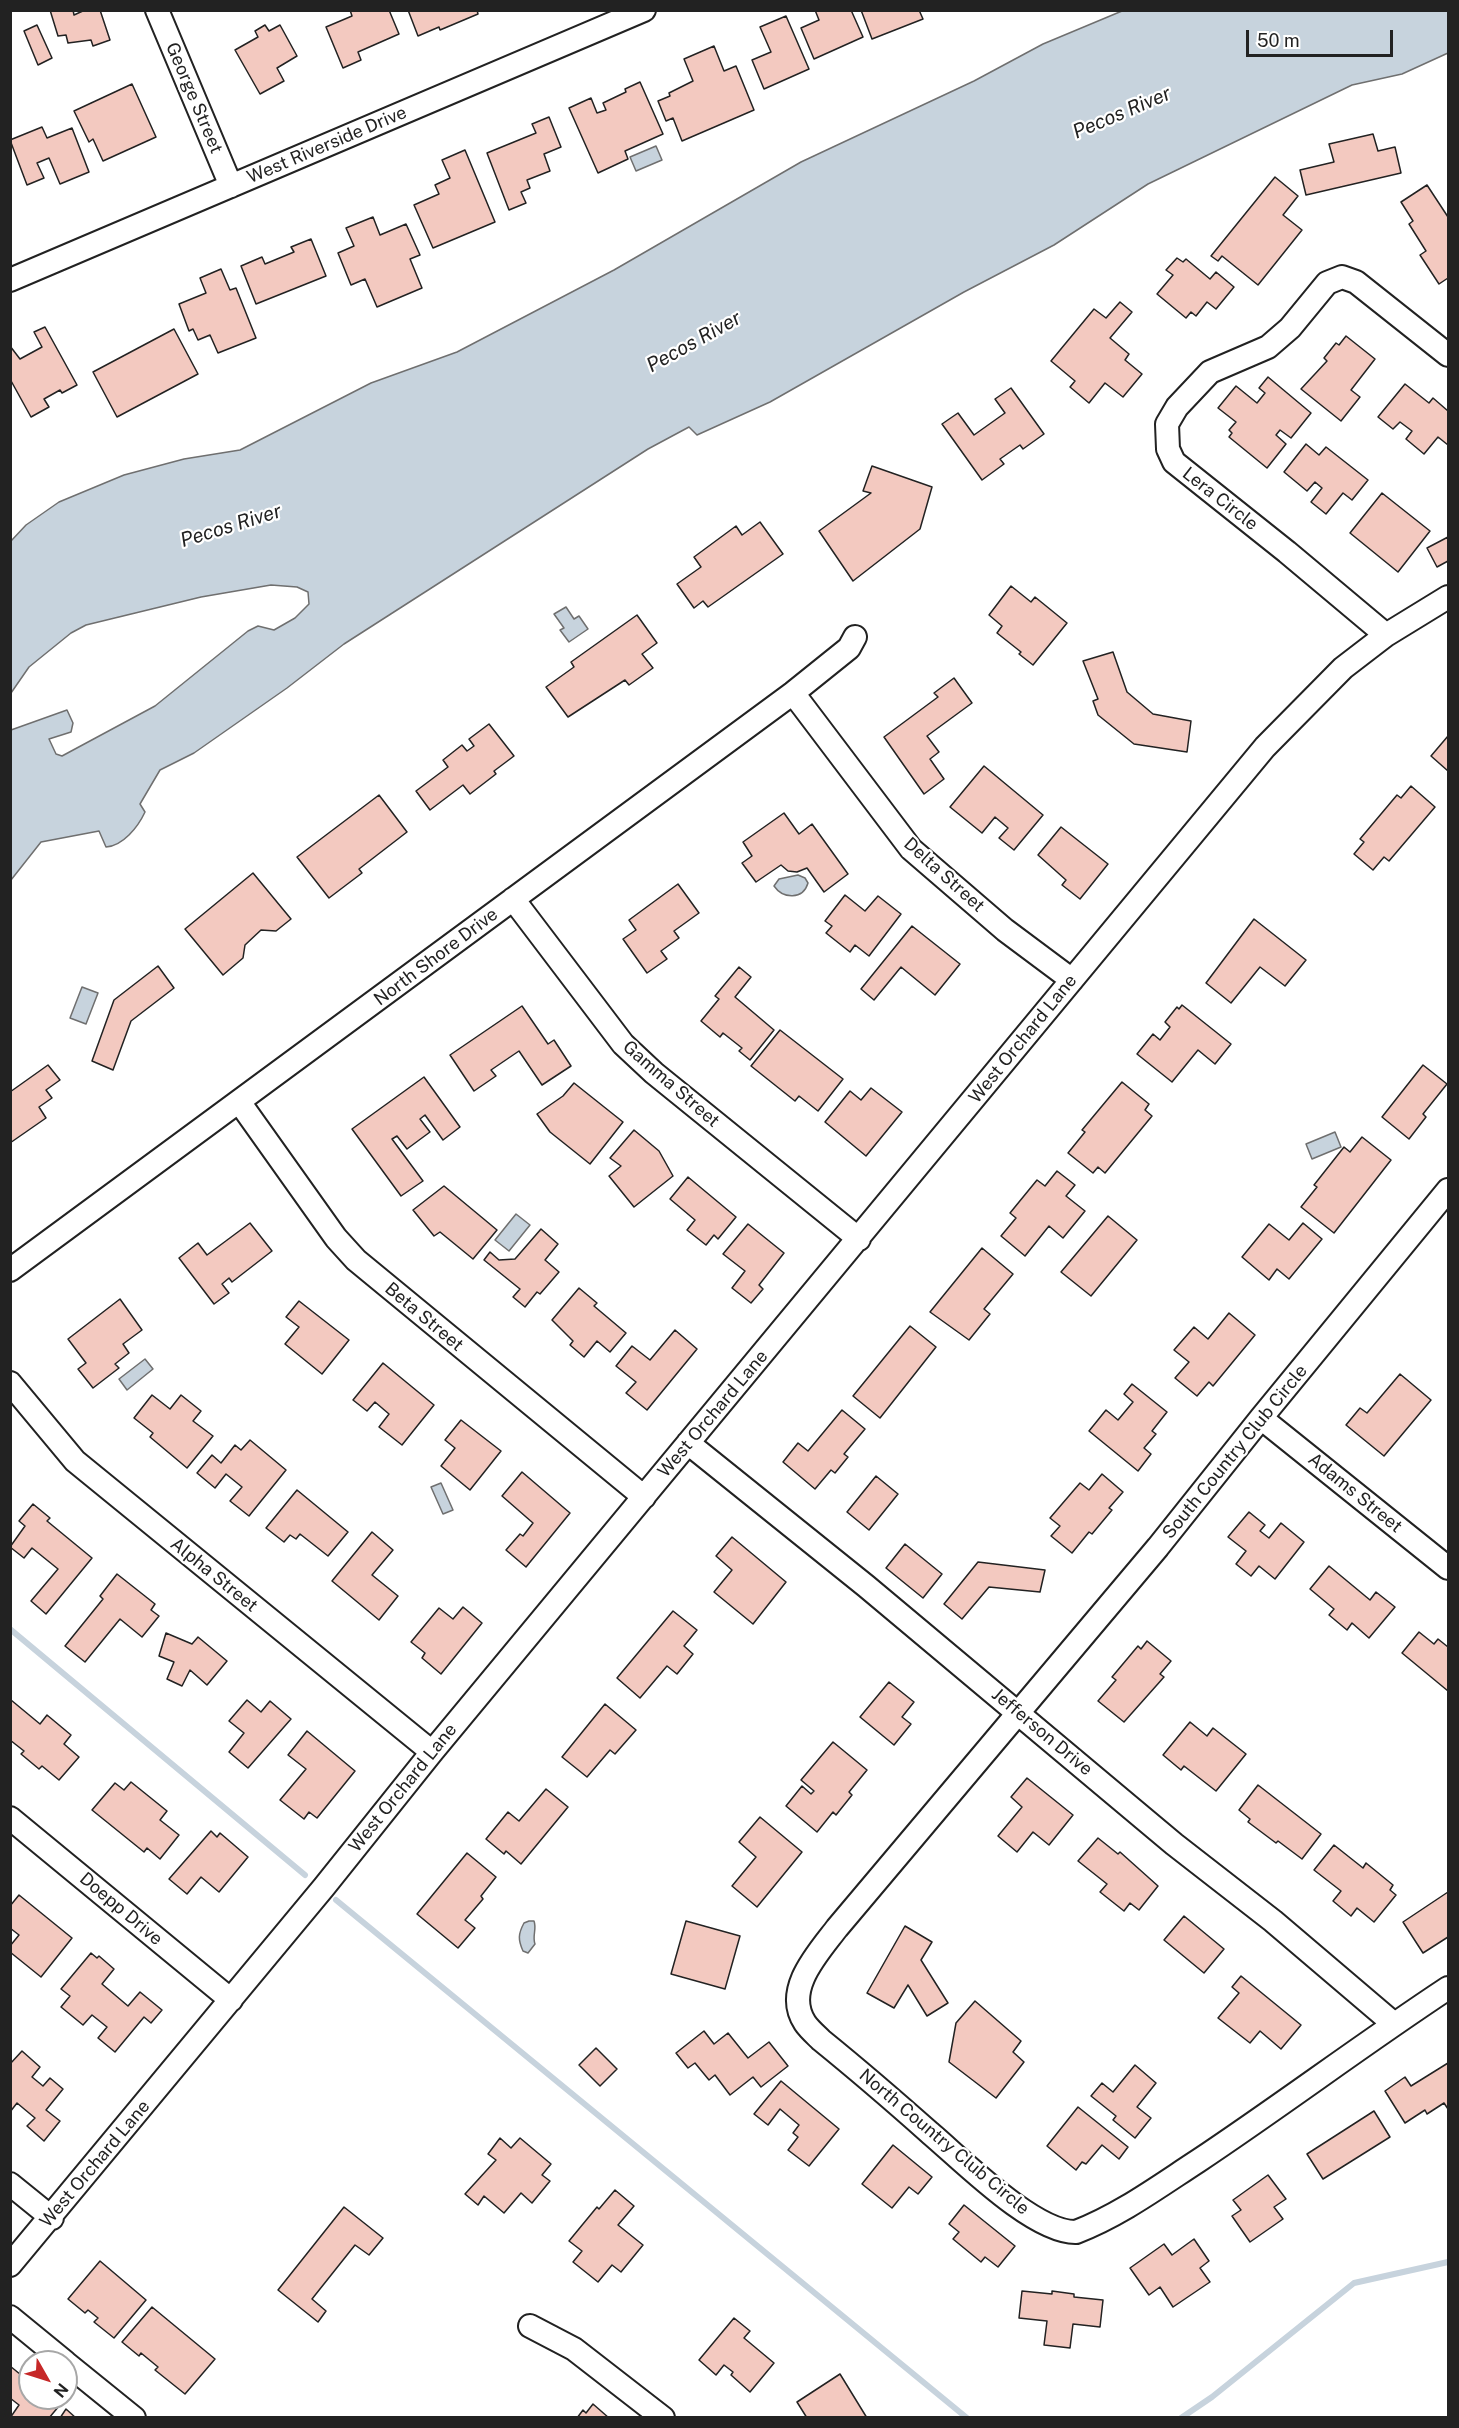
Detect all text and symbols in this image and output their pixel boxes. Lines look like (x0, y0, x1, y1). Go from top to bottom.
scale bar (1249, 18, 1396, 56)
text: 50 m (1257, 30, 1300, 51)
street label: George Street (161, 39, 227, 157)
water label: Pecos River (1069, 82, 1175, 144)
street label: West Riverside Drive (244, 102, 410, 188)
water label: Pecos River (643, 306, 745, 378)
street label: Lera Circle (1178, 463, 1262, 535)
water label: Pecos River (178, 499, 284, 553)
street label: Delta Street (899, 833, 989, 917)
street label: North Shore Drive (370, 903, 502, 1011)
street label: West Orchard Lane (964, 970, 1082, 1108)
street label: Gamma Street (618, 1036, 724, 1132)
street label: Beta Street (380, 1278, 468, 1356)
street label: West Orchard Lane (654, 1346, 772, 1482)
street label: South Country Club Circle (1158, 1361, 1312, 1543)
street label: Adams Street (1304, 1448, 1406, 1538)
street label: Alpha Street (166, 1533, 262, 1617)
street label: Jefferson Drive (987, 1684, 1097, 1780)
street label: West Orchard Lane (344, 1719, 462, 1857)
street label: Doepp Drive (75, 1868, 167, 1950)
street label: North Country Club Circle (855, 2064, 1033, 2220)
street label: West Orchard Lane (36, 2096, 154, 2232)
north arrow (18, 2350, 78, 2410)
text: N (50, 2380, 72, 2401)

